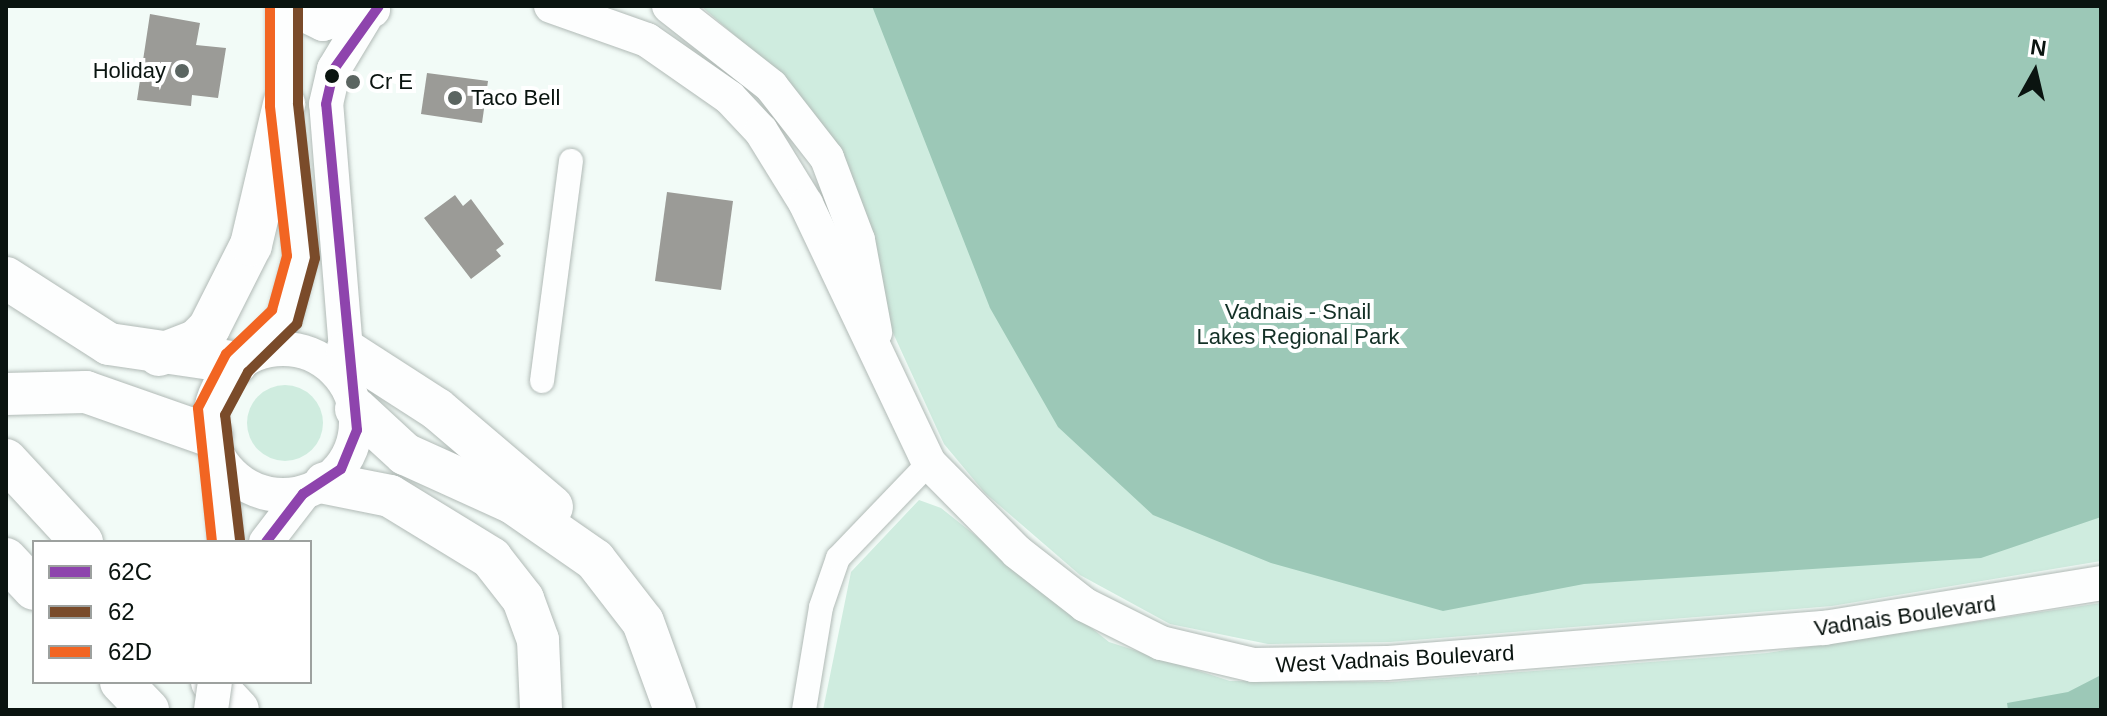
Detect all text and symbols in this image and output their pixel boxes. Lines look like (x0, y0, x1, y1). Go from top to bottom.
north arrow (1995, 32, 2075, 112)
text: N (2029, 34, 2048, 61)
place label: Holiday (93, 58, 166, 84)
marker: Holiday (173, 62, 191, 80)
unlabelled marker (324, 68, 340, 84)
place label: Cr E (369, 69, 413, 95)
marker: Cr E (344, 73, 362, 91)
place label: Taco Bell (471, 85, 560, 111)
marker: Taco Bell (446, 89, 464, 107)
park label: Vadnais - Snail Lakes Regional Park (1196, 298, 1400, 350)
legend (32, 540, 312, 684)
text: 62C (108, 558, 152, 585)
street label: Vadnais Boulevard (1813, 590, 1997, 642)
text: 62 (108, 598, 135, 625)
text: 62D (108, 638, 152, 665)
street label: West Vadnais Boulevard (1275, 640, 1515, 678)

